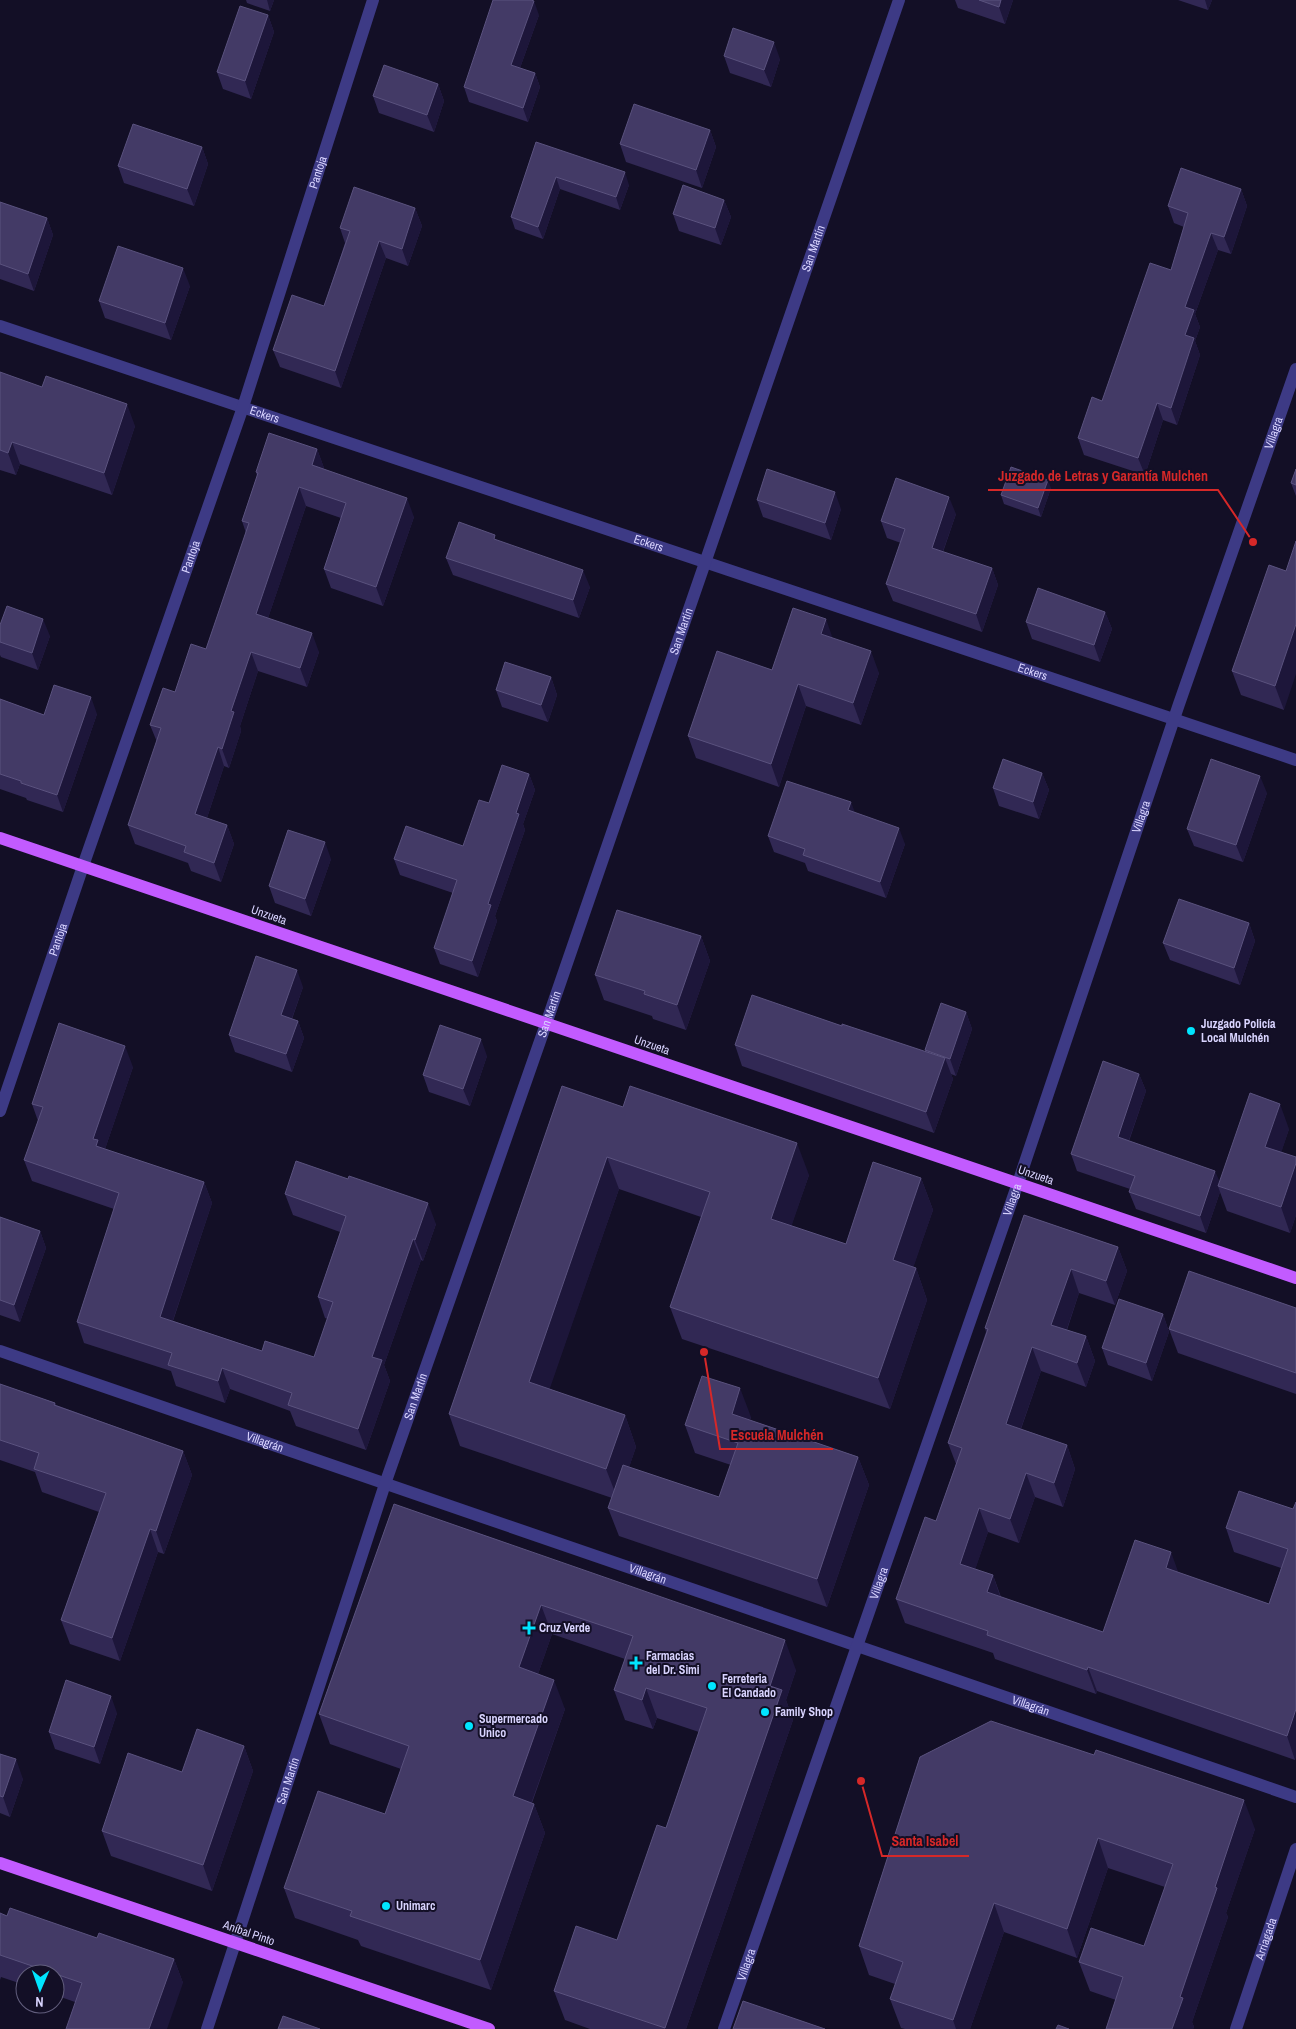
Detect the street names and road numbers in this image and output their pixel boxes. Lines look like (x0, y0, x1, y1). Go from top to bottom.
street label: Pantoja (305, 154, 331, 191)
street label: San Martín (798, 223, 829, 274)
street label: Eckers (248, 402, 281, 427)
street label: Villagra (1261, 414, 1287, 451)
street label: Eckers (632, 531, 665, 556)
street label: Pantoja (178, 538, 204, 575)
street label: San Martín (666, 606, 697, 657)
street label: Eckers (1016, 659, 1050, 684)
street label: Villagra (1128, 798, 1154, 835)
street label: Unzueta (249, 901, 289, 929)
street label: Pantoja (45, 921, 71, 958)
street label: San Martín (534, 989, 565, 1040)
street label: Unzueta (632, 1031, 672, 1059)
street label: Unzueta (1016, 1161, 1056, 1189)
street label: Villagra (999, 1181, 1025, 1218)
street label: San Martín (400, 1371, 431, 1422)
street label: Villagrán (244, 1428, 286, 1456)
street label: Villagrán (627, 1560, 669, 1588)
street label: Villagra (866, 1564, 892, 1601)
street label: Villagrán (1010, 1692, 1052, 1720)
street label: San Martín (273, 1755, 303, 1806)
street label: Arriagada (1251, 1915, 1281, 1963)
street label: Aníbal Pinto (220, 1916, 277, 1949)
street label: Villagra (733, 1946, 760, 1983)

